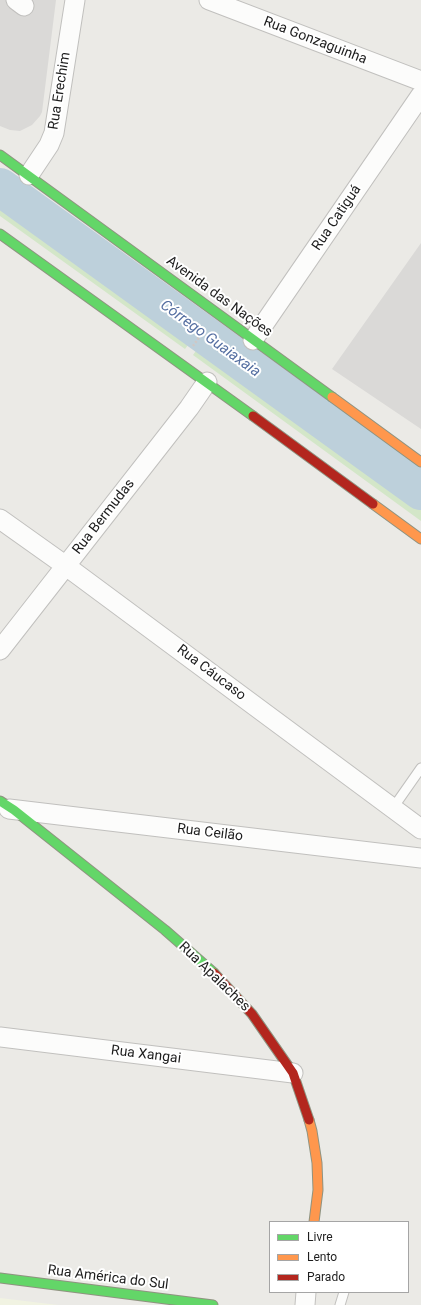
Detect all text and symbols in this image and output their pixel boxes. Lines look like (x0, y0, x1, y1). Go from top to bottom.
street label: Rua Gonzaguinha (261, 14, 369, 68)
street label: Rua Erechim (46, 51, 74, 131)
street label: Rua Catiguá (309, 182, 365, 254)
street label: Avenida das Nações (163, 253, 275, 341)
water label: Córrego Guaiaxaia (156, 297, 264, 381)
street label: Rua Bermudas (69, 476, 139, 558)
street label: Rua Cáucaso (173, 642, 249, 704)
street label: Rua Ceilão (176, 821, 244, 845)
street label: Rua Apalaches (175, 939, 253, 1015)
street label: Rua Xangai (110, 1042, 182, 1068)
legend (269, 1221, 409, 1293)
text: Livre (307, 1230, 333, 1244)
text: Lento (307, 1250, 337, 1264)
street label: Rua América do Sul (47, 1262, 169, 1294)
text: Parado (307, 1270, 345, 1284)

